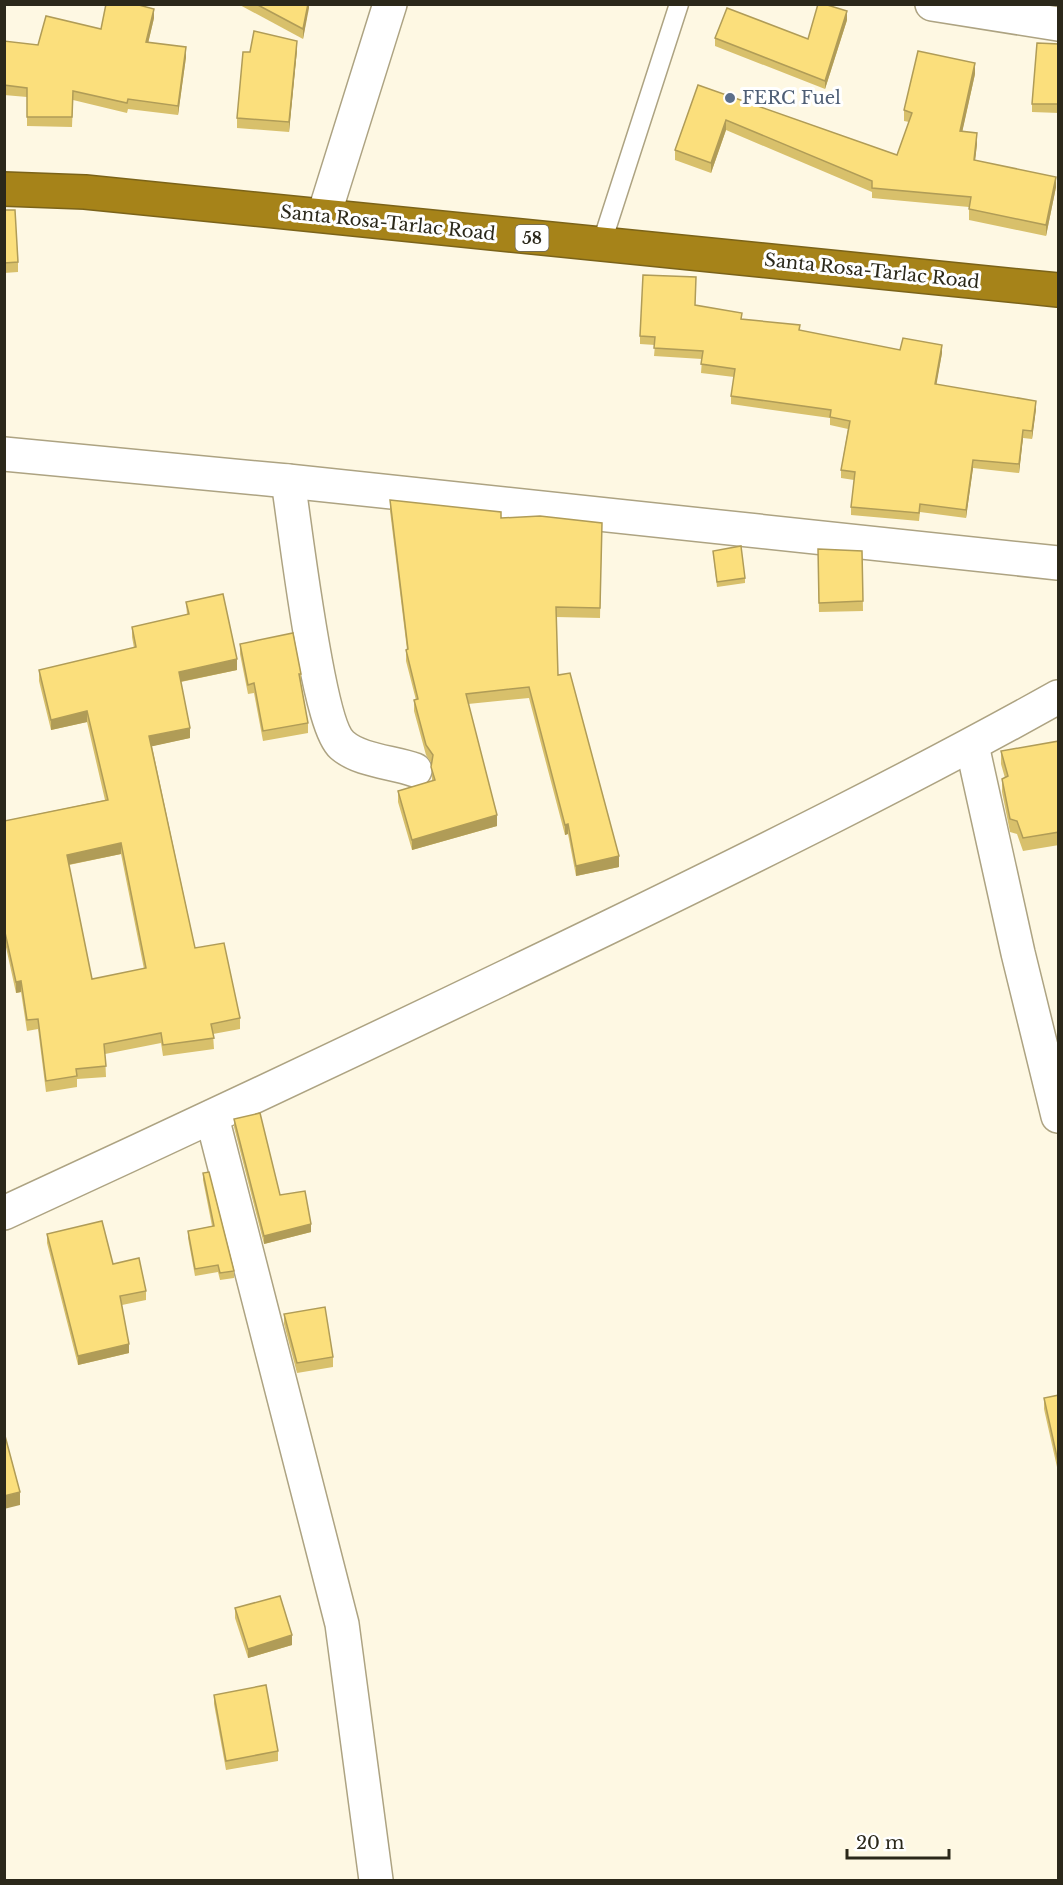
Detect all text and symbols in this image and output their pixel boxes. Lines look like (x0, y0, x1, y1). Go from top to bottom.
place label: FERC Fuel (742, 87, 841, 109)
marker: FERC Fuel (723, 91, 737, 105)
street label: Santa Rosa-Tarlac Road (279, 201, 497, 245)
road number: 58 (516, 225, 548, 251)
street label: Santa Rosa-Tarlac Road (763, 249, 981, 293)
scale bar (847, 1822, 949, 1860)
text: 20 m (856, 1832, 904, 1854)

